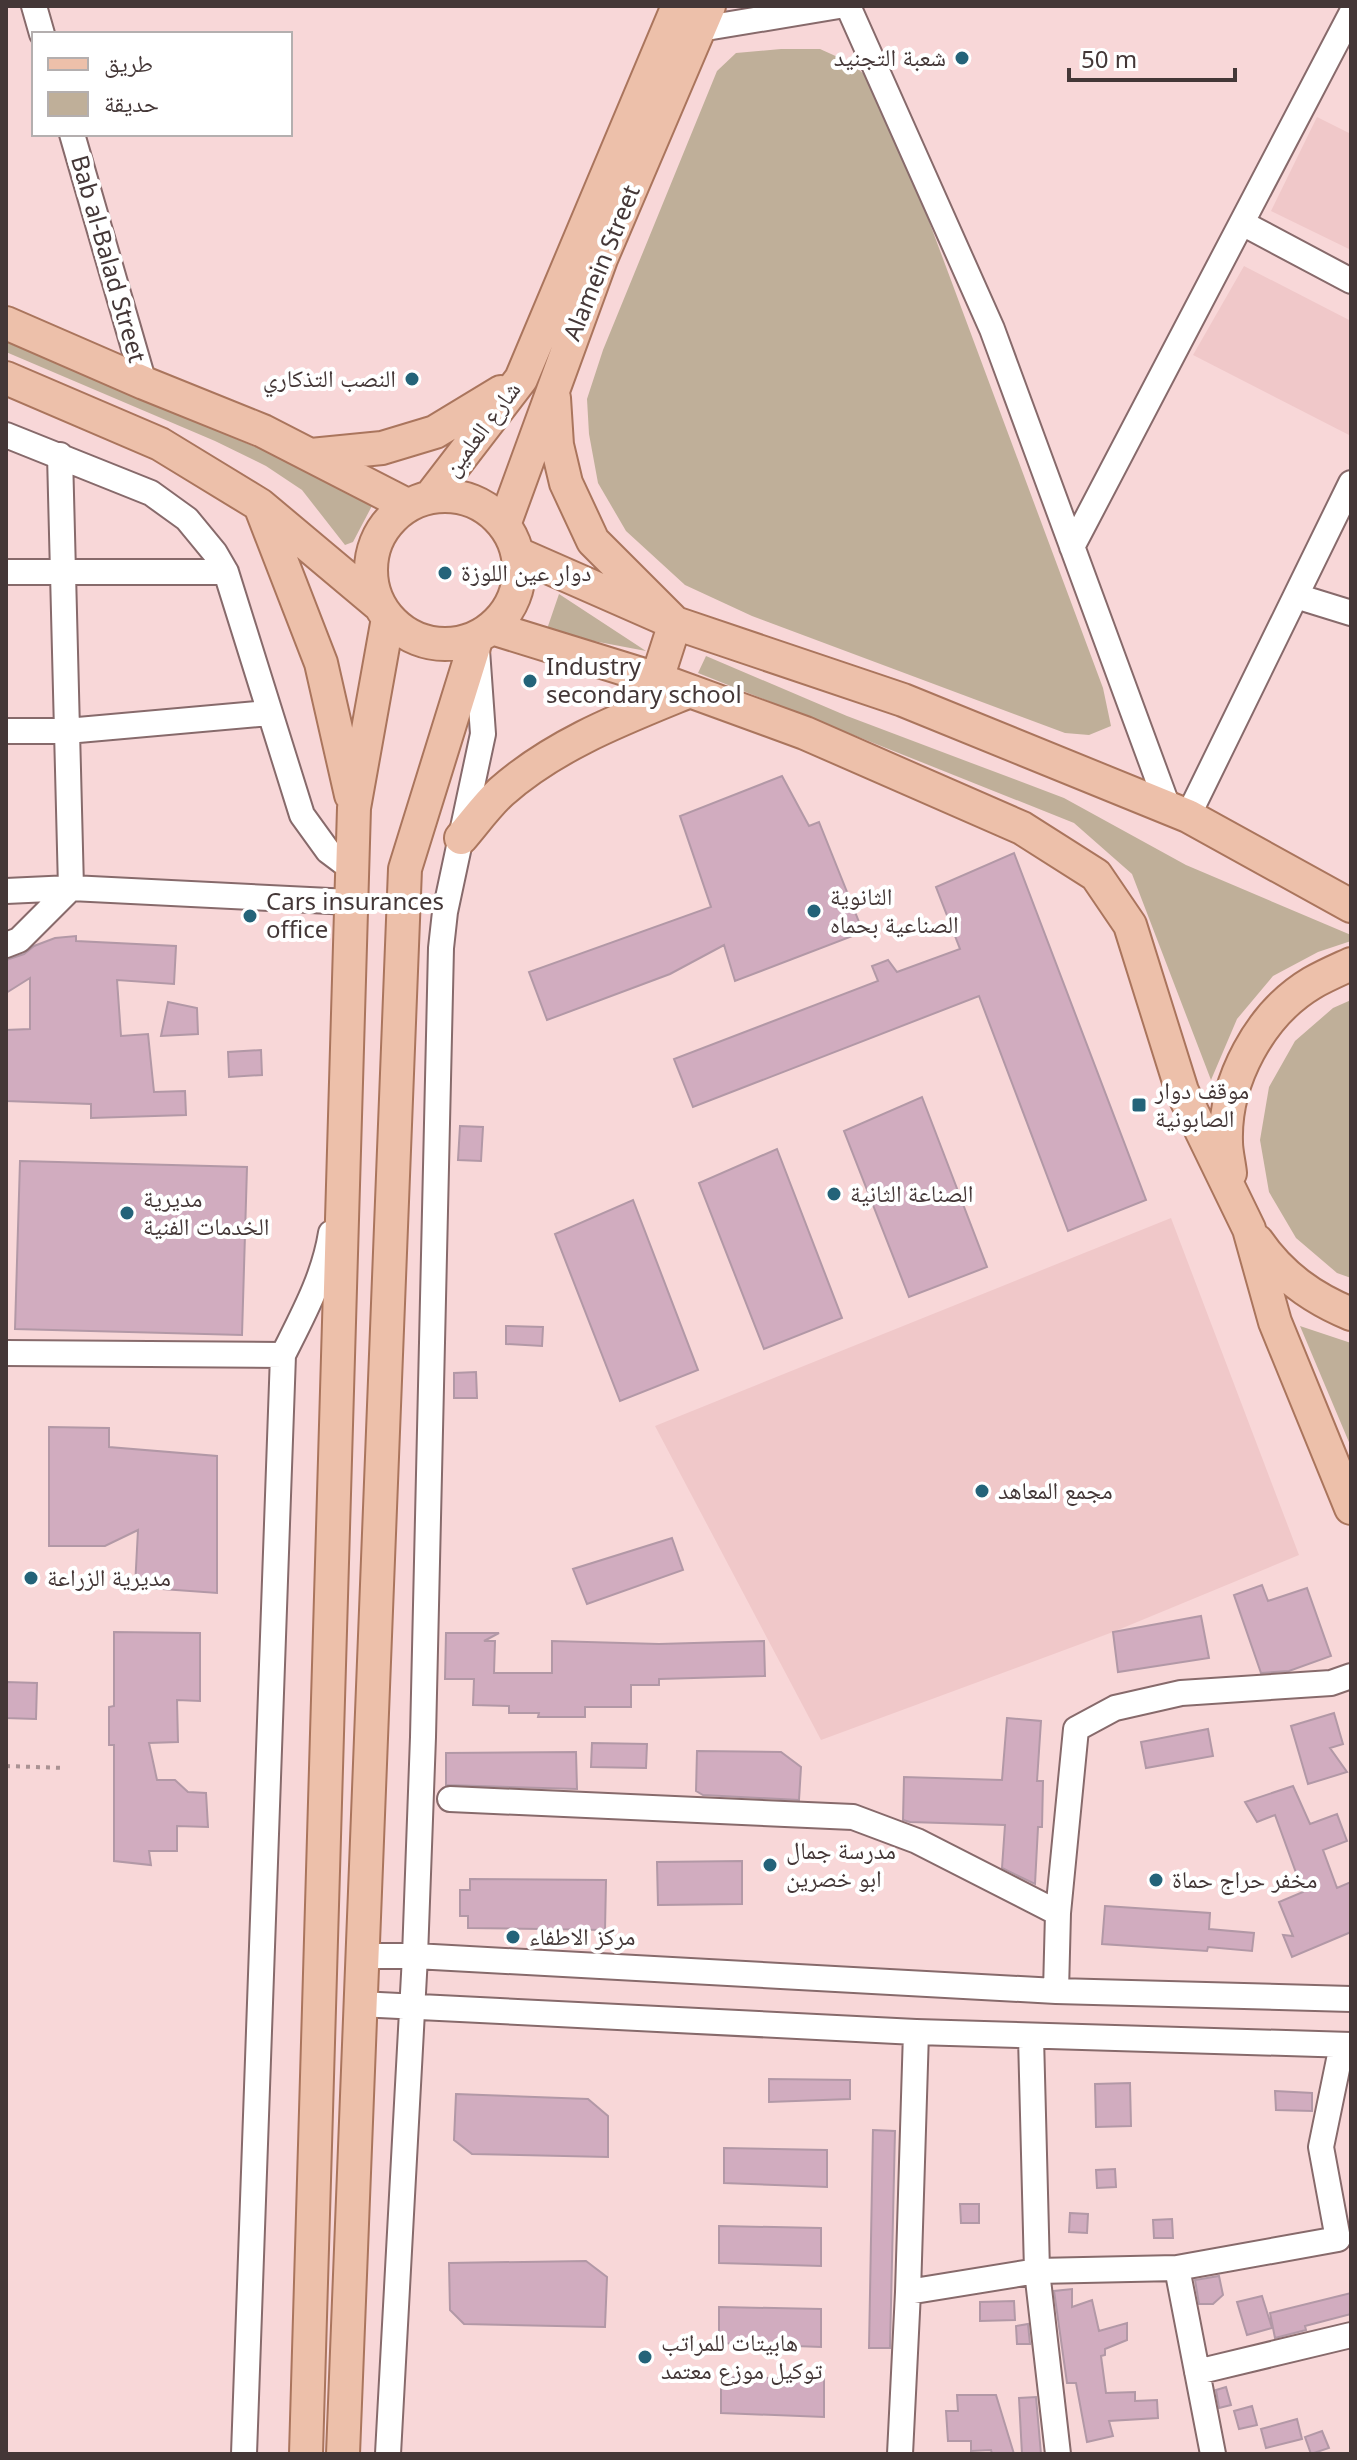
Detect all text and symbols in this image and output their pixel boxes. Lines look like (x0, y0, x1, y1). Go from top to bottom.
legend (32, 32, 292, 136)
scale bar (1069, 32, 1235, 82)
place label: شعبة التجنيد (834, 40, 946, 73)
text: 50 m (1081, 42, 1137, 75)
text: طريق (104, 46, 153, 79)
marker: شعبة التجنيد (953, 49, 971, 67)
text: حديقة (104, 86, 159, 119)
street label: Bab al-Balad Street (64, 151, 155, 366)
street label: Alamein Street (554, 179, 647, 345)
place label: النصب التذكاري (263, 361, 396, 398)
marker: النصب التذكاري (403, 370, 421, 388)
street label: شارع العلمين (434, 374, 527, 482)
place label: دوار عين اللوزة (461, 555, 591, 588)
marker: دوار عين اللوزة (436, 564, 454, 582)
place label: Industry secondary school (546, 649, 742, 710)
marker: Industry secondary school (521, 672, 539, 690)
place label: الثانوية الصناعية بحماه (830, 879, 959, 940)
place label: Cars insurances office (266, 884, 444, 945)
marker: الثانوية الصناعية بحماه (805, 902, 823, 920)
marker: Cars insurances office (241, 907, 259, 925)
place label: موقف دوار الصابونية (1154, 1073, 1249, 1134)
marker: موقف دوار الصابونية (1130, 1096, 1148, 1114)
place label: الصناعة الثانية (850, 1176, 973, 1209)
place label: مديرية الخدمات الفنية (143, 1181, 270, 1242)
marker: الصناعة الثانية (825, 1185, 843, 1203)
marker: مديرية الخدمات الفنية (118, 1204, 136, 1222)
place label: مجمع المعاهد (998, 1473, 1113, 1506)
marker: مجمع المعاهد (973, 1482, 991, 1500)
place label: مديرية الزراعة (47, 1560, 171, 1593)
marker: مديرية الزراعة (22, 1569, 40, 1587)
place label: مدرسة جمال ابو خصرين (786, 1833, 896, 1894)
marker: مدرسة جمال ابو خصرين (761, 1856, 779, 1874)
place label: مخفر حراج حماة (1172, 1862, 1317, 1895)
marker: مخفر حراج حماة (1147, 1871, 1165, 1889)
place label: مركز الاطفاء (529, 1919, 635, 1952)
marker: مركز الاطفاء (504, 1928, 522, 1946)
place label: هابيتات للمراتب توكيل موزع معتمد (661, 2325, 822, 2386)
marker: هابيتات للمراتب توكيل موزع معتمد (636, 2348, 654, 2366)

